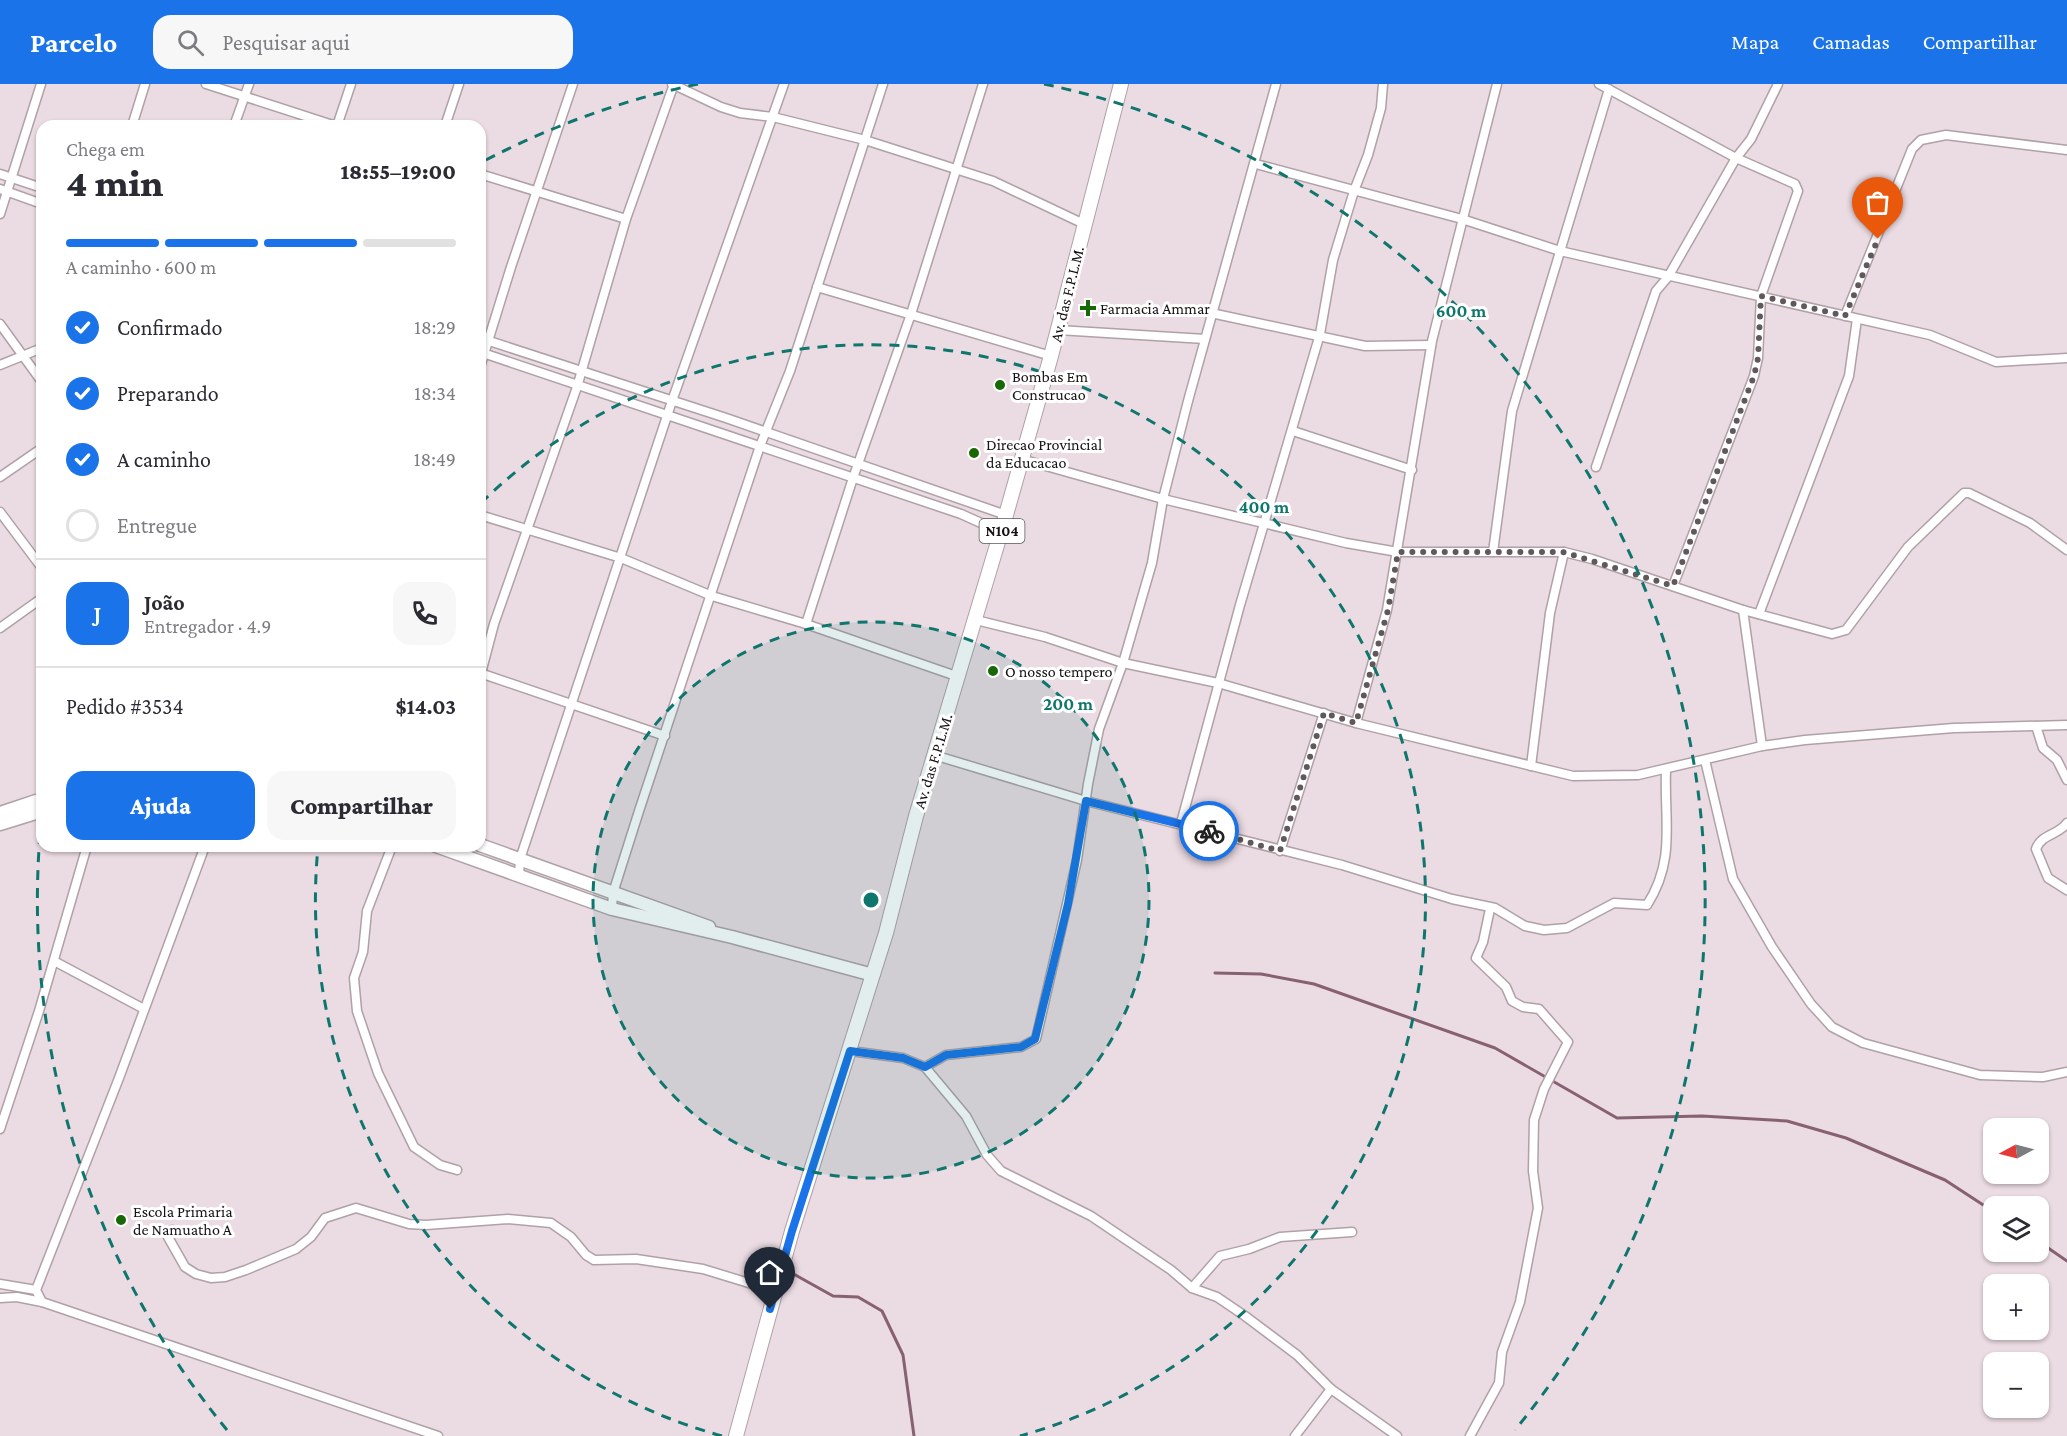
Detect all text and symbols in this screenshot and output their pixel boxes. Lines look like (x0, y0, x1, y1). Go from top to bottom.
search box (153, 15, 573, 69)
icon: search (174, 26, 207, 59)
text: Parcelo (30, 27, 117, 58)
text: Pesquisar aqui (222, 30, 350, 55)
text: Mapa (1731, 30, 1779, 54)
text: Camadas (1812, 30, 1890, 54)
text: Compartilhar (1923, 30, 2037, 54)
text: Chega em (66, 138, 145, 160)
text: 18:55–19:00 (340, 159, 456, 184)
text: 4 min (66, 161, 163, 204)
pin (1852, 177, 1903, 239)
icon: bag (1861, 186, 1894, 219)
street label: Av. das F.P.L.M. (1047, 244, 1087, 344)
text: A caminho · 600 m (66, 256, 216, 278)
place label: Farmacia Ammar (1100, 300, 1210, 317)
marker: Farmacia Ammar (1081, 301, 1095, 315)
text: 600 m (1436, 301, 1487, 321)
icon: check (66, 311, 99, 344)
text: Confirmado (117, 315, 223, 340)
text: 18:29 (414, 316, 456, 338)
place label: Bombas Em Construcao (1012, 368, 1088, 403)
icon: check (66, 377, 99, 410)
marker: Bombas Em Construcao (993, 378, 1007, 392)
text: Preparando (117, 381, 219, 406)
text: 18:34 (414, 382, 456, 404)
place label: Direcao Provincial da Educacao (986, 436, 1102, 471)
icon: check (66, 443, 99, 476)
marker: Direcao Provincial da Educacao (967, 446, 981, 460)
text: A caminho (117, 447, 211, 472)
text: 18:49 (414, 448, 456, 470)
text: 400 m (1239, 497, 1290, 517)
text: Entregue (117, 513, 197, 538)
road number: N104 (980, 519, 1024, 543)
button: phone (393, 582, 456, 645)
text: João (144, 590, 185, 615)
text: J (94, 601, 101, 626)
text: Entregador · 4.9 (144, 615, 271, 637)
place label: O nosso tempero (1005, 663, 1113, 681)
marker: O nosso tempero (986, 664, 1000, 678)
text: Pedido #3534 (66, 694, 184, 719)
text: $14.03 (396, 694, 456, 719)
text: 200 m (1043, 694, 1094, 714)
street label: Av. das F.P.L.M. (910, 711, 956, 811)
button: Ajuda (66, 771, 255, 840)
button: Compartilhar (267, 771, 456, 840)
courier (1179, 801, 1239, 861)
icon: bike (1193, 815, 1226, 848)
centre of rings (861, 890, 881, 910)
north arrow (1983, 1118, 2049, 1184)
map controls (1983, 1118, 2049, 1418)
button: layers (1983, 1196, 2049, 1262)
place label: Escola Primaria de Namuatho A (133, 1203, 233, 1238)
marker: Escola Primaria de Namuatho A (114, 1213, 128, 1227)
pin (744, 1247, 795, 1309)
icon: home (753, 1256, 786, 1289)
button: + (1983, 1274, 2049, 1340)
button: − (1983, 1352, 2049, 1418)

